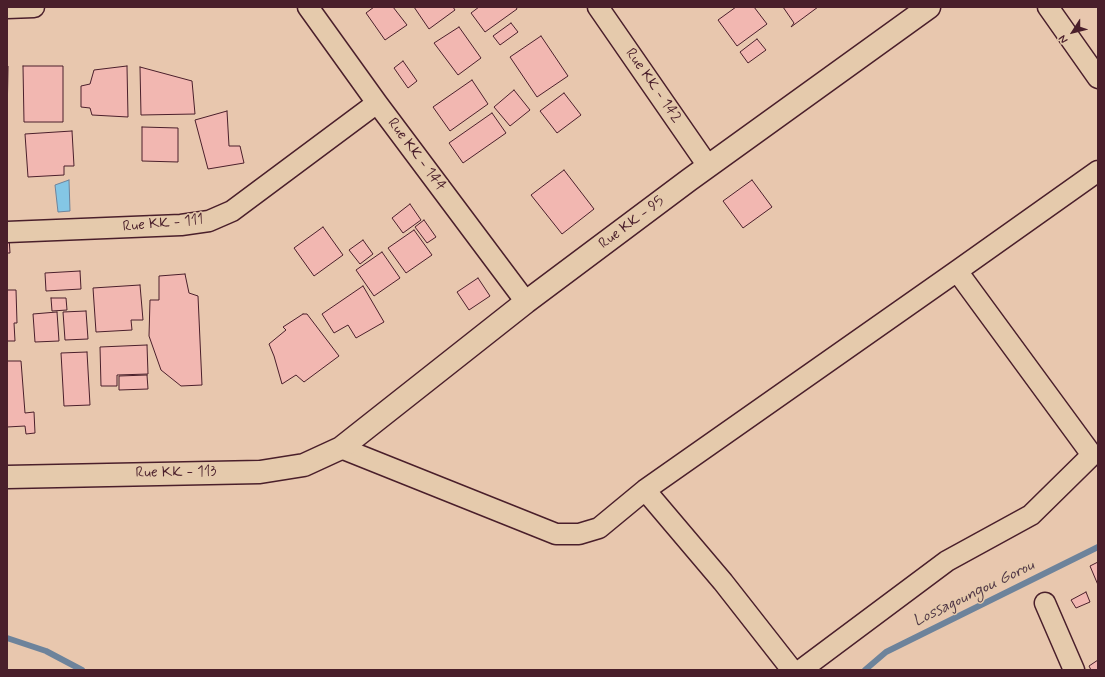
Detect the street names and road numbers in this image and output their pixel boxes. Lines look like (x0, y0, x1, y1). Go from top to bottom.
street label: Rue KK - 142 (621, 45, 685, 127)
street label: Rue KK - 144 (383, 115, 449, 195)
street label: Rue KK - 95 (596, 193, 668, 253)
street label: Rue KK - 111 (122, 212, 204, 236)
street label: Rue KK - 113 (135, 463, 217, 483)

